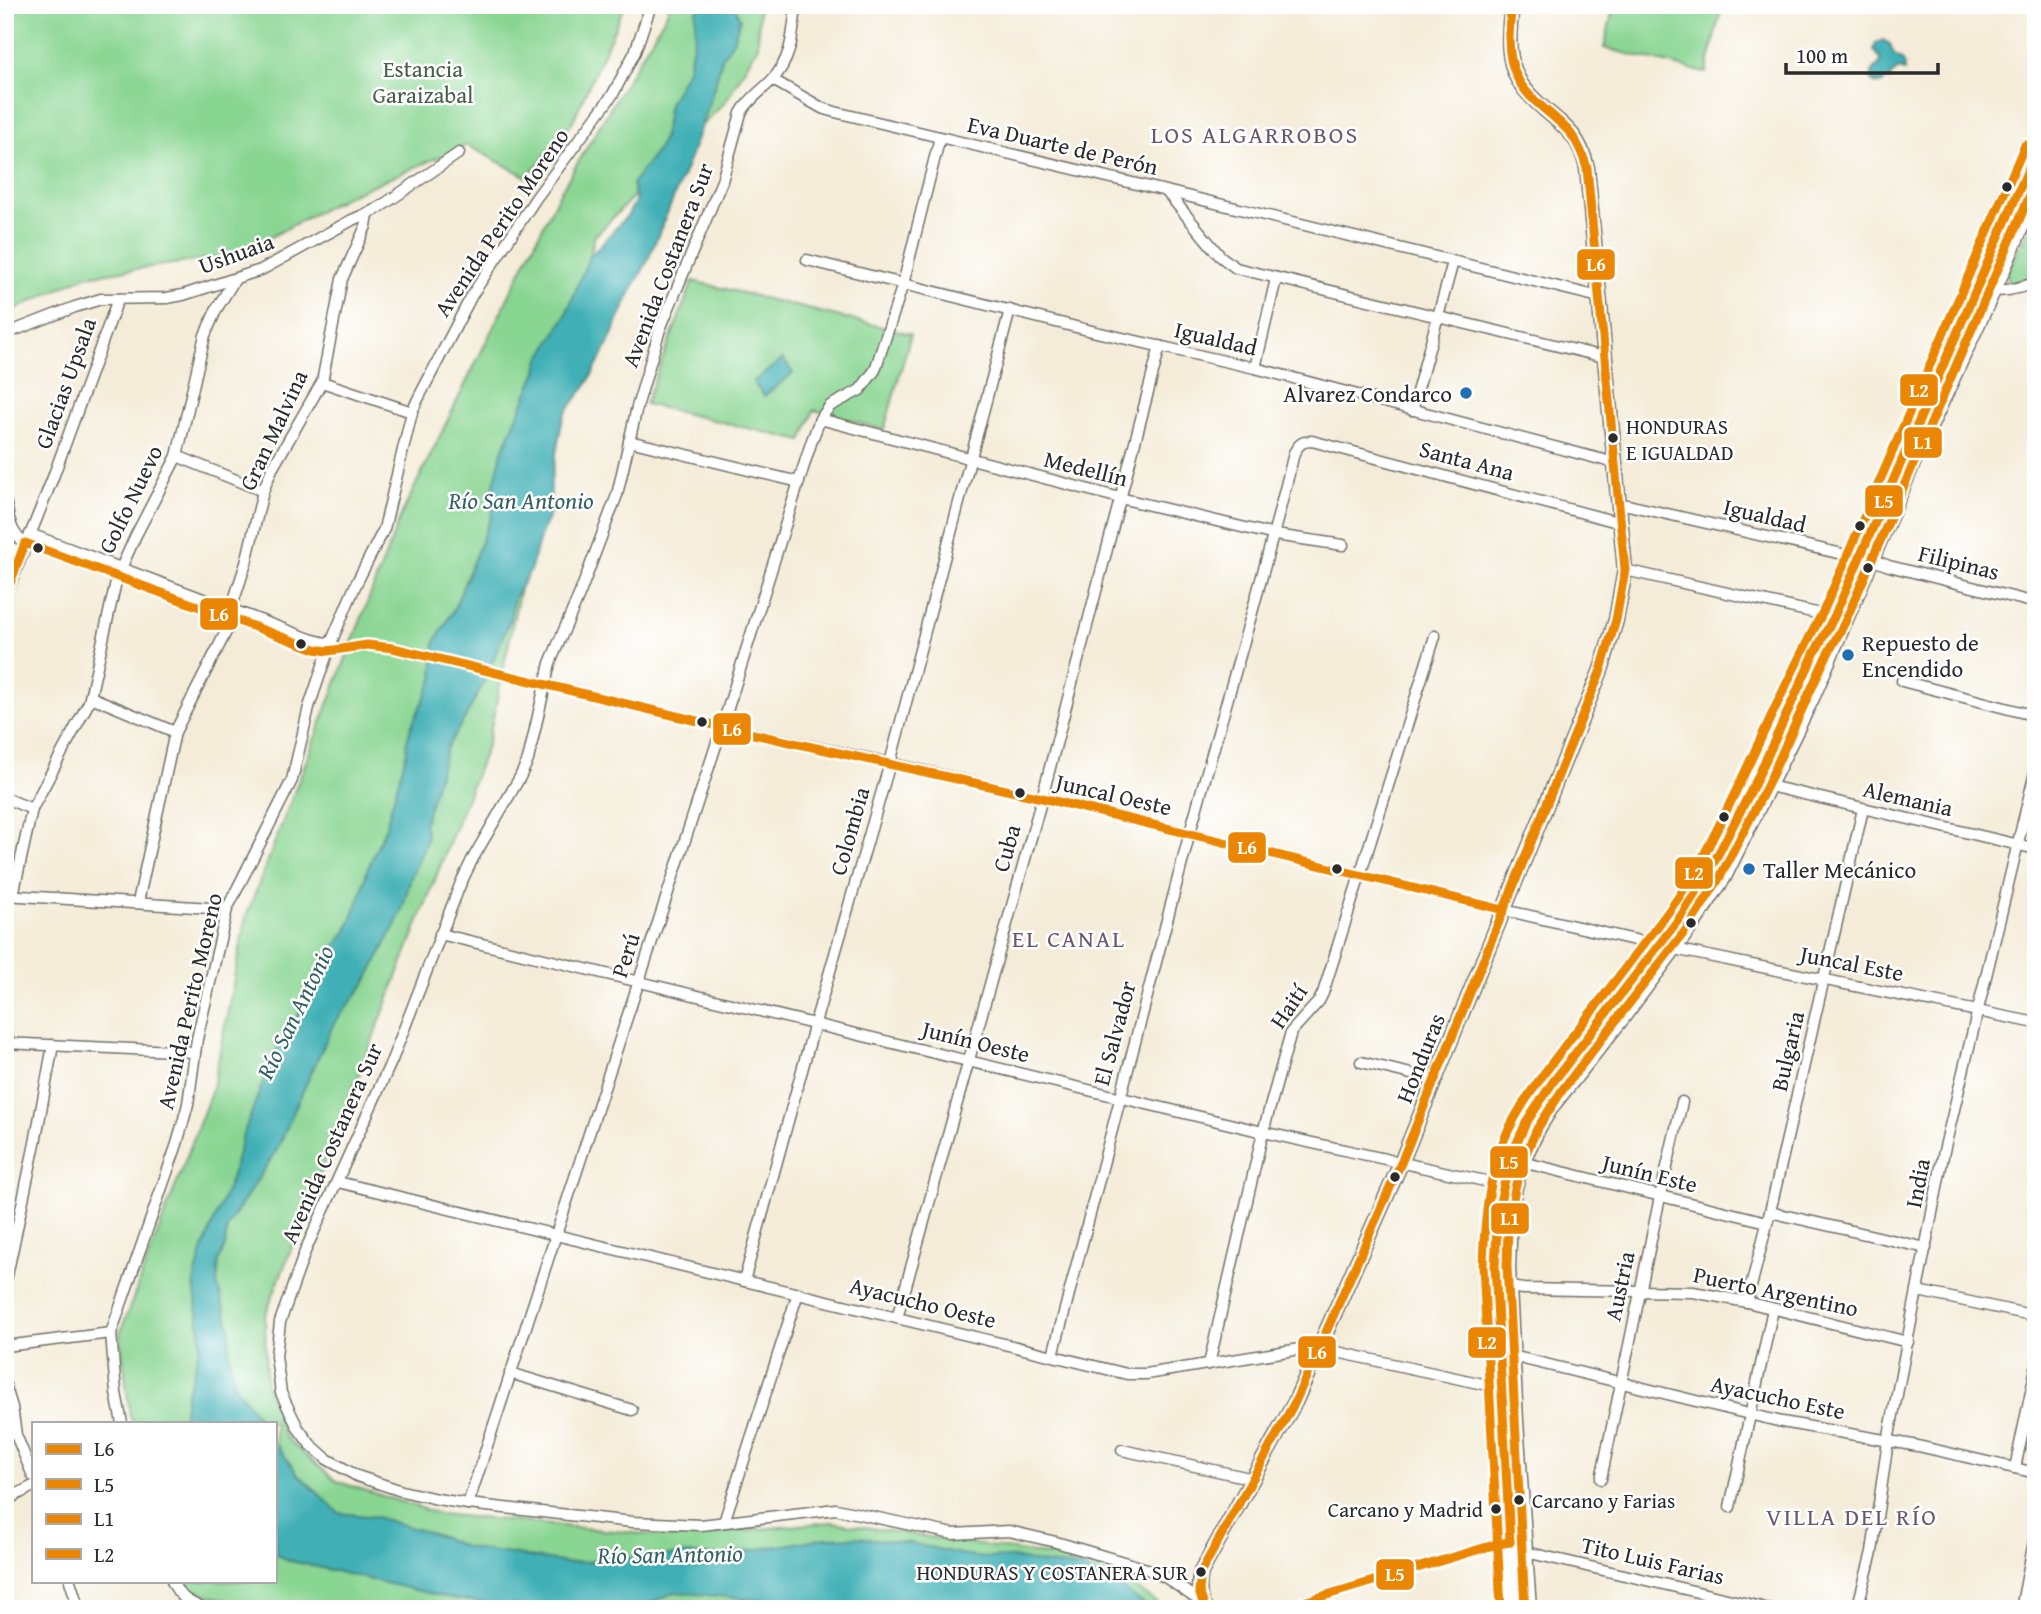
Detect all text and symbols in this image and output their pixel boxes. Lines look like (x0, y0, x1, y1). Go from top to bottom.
scale bar (1786, 32, 1938, 76)
text: 100 m (1796, 40, 1848, 71)
park label: Estancia Garaizabal (372, 52, 474, 111)
street label: Eva Duarte de Perón (964, 107, 1162, 183)
district label: LOS ALGARROBOS (1151, 117, 1359, 152)
street label: Avenida Perito Moreno (425, 121, 577, 323)
street label: Avenida Costanera Sur (613, 158, 721, 372)
unlabelled marker (2000, 180, 2014, 194)
street label: Ushuaia (194, 224, 278, 282)
line badge: L6 (1576, 248, 1616, 281)
text: L6 (1586, 250, 1606, 278)
street label: Glacias Upsala (26, 313, 104, 453)
street label: Igualdad (1172, 313, 1261, 364)
street label: Gran Malvina (231, 364, 315, 496)
line badge: L2 (1899, 373, 1939, 407)
text: L2 (1909, 376, 1929, 404)
place label: Alvarez Condarco (1283, 377, 1452, 410)
marker: Alvarez Condarco (1458, 385, 1474, 401)
place label: HONDURAS E IGUALDAD (1626, 411, 1734, 468)
line badge: L1 (1903, 426, 1943, 459)
text: L1 (1913, 428, 1933, 456)
marker: HONDURAS E IGUALDAD (1606, 431, 1620, 445)
street label: Santa Ana (1416, 432, 1518, 488)
street label: Golfo Nuevo (90, 439, 170, 559)
street label: Medellín (1041, 442, 1131, 494)
water label: Río San Antonio (447, 483, 594, 518)
line badge: L5 (1864, 484, 1904, 518)
text: L5 (1874, 487, 1894, 515)
street label: Igualdad (1721, 490, 1810, 541)
unlabelled marker (1853, 519, 1867, 533)
street label: Filipinas (1915, 536, 2003, 588)
unlabelled marker (31, 541, 45, 555)
unlabelled marker (1861, 561, 1875, 575)
line badge: L6 (199, 597, 239, 631)
text: L6 (209, 600, 229, 628)
place label: Repuesto de Encendido (1862, 626, 1979, 685)
unlabelled marker (294, 637, 308, 651)
marker: Repuesto de Encendido (1840, 647, 1856, 663)
line badge: L6 (712, 712, 752, 746)
unlabelled marker (695, 715, 709, 729)
text: L6 (722, 715, 742, 743)
street label: Juncal Oeste (1050, 764, 1175, 823)
street label: Alemania (1860, 772, 1956, 824)
street label: Colombia (821, 783, 877, 879)
unlabelled marker (1013, 786, 1027, 800)
unlabelled marker (1717, 810, 1731, 824)
street label: Cuba (984, 820, 1028, 875)
line badge: L6 (1227, 831, 1267, 864)
text: L6 (1237, 833, 1257, 861)
place label: Taller Mecánico (1763, 853, 1916, 886)
line badge: L2 (1674, 856, 1714, 890)
text: L2 (1684, 859, 1704, 887)
marker: Taller Mecánico (1741, 861, 1757, 877)
unlabelled marker (1330, 862, 1344, 876)
street label: Avenida Perito Moreno (148, 889, 230, 1113)
unlabelled marker (1684, 916, 1698, 930)
district label: EL CANAL (1012, 921, 1126, 956)
street label: Perú (602, 928, 648, 982)
street label: Juncal Este (1794, 936, 1907, 989)
water label: Río San Antonio (247, 939, 343, 1086)
street label: El Salvador (1084, 977, 1144, 1089)
street label: Haití (1261, 977, 1315, 1035)
street label: Honduras (1387, 1008, 1453, 1108)
street label: Bulgaria (1762, 1008, 1812, 1094)
street label: Junín Oeste (916, 1011, 1033, 1070)
street label: Avenida Costanera Sur (272, 1037, 390, 1249)
line badge: L5 (1489, 1145, 1529, 1179)
street label: Junín Este (1596, 1145, 1701, 1201)
text: L5 (1499, 1148, 1519, 1176)
street label: India (1896, 1155, 1938, 1210)
unlabelled marker (1388, 1170, 1402, 1184)
line badge: L1 (1490, 1202, 1530, 1235)
text: L1 (1500, 1204, 1520, 1232)
street label: Austria (1596, 1248, 1642, 1324)
street label: Puerto Argentino (1690, 1257, 1862, 1325)
street label: Ayacucho Oeste (846, 1268, 1000, 1336)
line badge: L2 (1467, 1326, 1507, 1359)
text: L2 (1477, 1328, 1497, 1356)
line badge: L6 (1297, 1335, 1337, 1369)
text: L6 (1307, 1338, 1327, 1366)
street label: Ayacucho Este (1708, 1367, 1848, 1427)
legend (32, 1422, 276, 1582)
text: L6 (94, 1433, 114, 1464)
text: L5 (94, 1469, 114, 1500)
place label: Carcano y Farias (1532, 1485, 1675, 1516)
marker: Carcano y Farias (1512, 1493, 1526, 1507)
place label: Carcano y Madrid (1328, 1494, 1484, 1525)
district label: VILLA DEL RÍO (1766, 1499, 1938, 1534)
marker: Carcano y Madrid (1489, 1502, 1503, 1516)
text: L1 (94, 1503, 114, 1534)
street label: Tito Luis Farias (1578, 1528, 1728, 1592)
water label: Río San Antonio (596, 1535, 743, 1573)
text: L2 (94, 1539, 114, 1570)
place label: HONDURAS Y COSTANERA SUR (916, 1557, 1189, 1588)
line badge: L5 (1375, 1558, 1415, 1591)
text: L5 (1385, 1560, 1405, 1588)
marker: HONDURAS Y COSTANERA SUR (1194, 1565, 1208, 1579)

